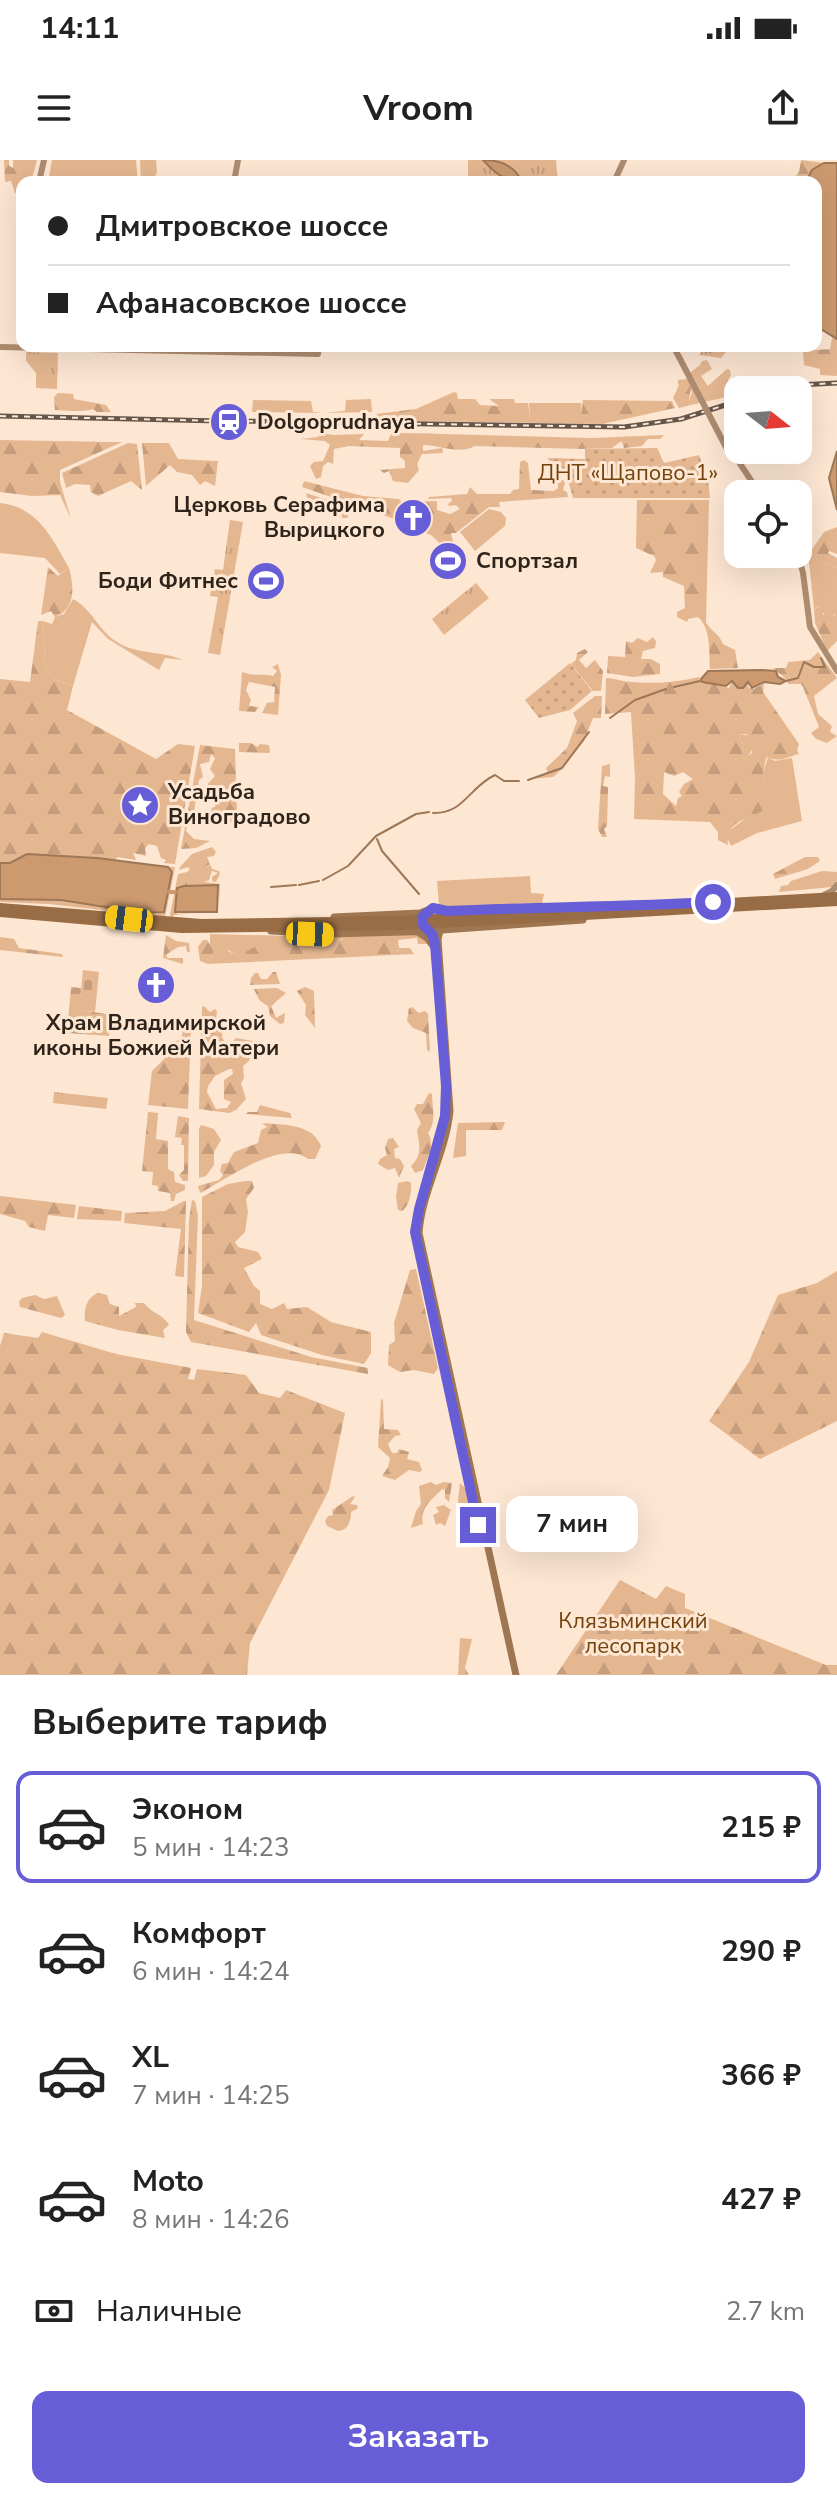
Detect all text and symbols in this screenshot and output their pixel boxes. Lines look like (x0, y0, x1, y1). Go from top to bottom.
text: 14:11 (40, 8, 119, 49)
text: Vroom (363, 84, 474, 133)
icon: menu (32, 86, 76, 130)
icon: share (761, 86, 805, 130)
text: Дмитровское шоссе (96, 206, 388, 247)
text: Афанасовское шоссе (96, 283, 407, 324)
north arrow (724, 376, 812, 464)
map controls (724, 376, 812, 568)
station icon: Dolgoprudnaya (208, 401, 250, 443)
place label: Dolgoprudnaya (257, 407, 415, 437)
park label: ДНТ «Щапово-1» (538, 458, 718, 488)
button: locate (724, 480, 812, 568)
place label: Церковь Серафима Вырицкого (174, 490, 385, 545)
church icon: Церковь Серафима Вырицкого (392, 497, 434, 539)
sports icon: Спортзал (427, 540, 469, 582)
place label: Спортзал (476, 546, 578, 576)
sports icon: Боди Фитнес (245, 560, 287, 602)
place label: Боди Фитнес (98, 566, 238, 596)
place label: Усадьба Виноградово (167, 777, 311, 832)
place icon: Усадьба Виноградово (119, 784, 161, 826)
route start (695, 884, 731, 920)
car (104, 904, 154, 934)
car (286, 921, 334, 947)
church icon: Храм Владимирской иконы Божией Матери (135, 964, 177, 1006)
place label: Храм Владимирской иконы Божией Матери (33, 1008, 279, 1063)
callout: 7 мин (506, 1497, 638, 1553)
text: 7 мин (536, 1506, 608, 1541)
route end (460, 1507, 496, 1543)
park label: Клязьминский лесопарк (558, 1606, 708, 1661)
text: Выберите тариф (32, 1698, 328, 1747)
text: Эконом (132, 1789, 243, 1830)
icon: car (36, 1791, 108, 1863)
text: 215 ₽ (721, 1807, 801, 1848)
text: 5 мин · 14:23 (132, 1830, 289, 1865)
text: Комфорт (132, 1913, 266, 1954)
icon: car (36, 1915, 108, 1987)
text: 290 ₽ (721, 1931, 801, 1972)
text: 6 мин · 14:24 (132, 1954, 289, 1989)
text: XL (132, 2037, 169, 2078)
icon: car (36, 2039, 108, 2111)
text: 366 ₽ (721, 2055, 801, 2096)
text: 7 мин · 14:25 (132, 2078, 289, 2113)
text: Moto (132, 2161, 204, 2202)
icon: car (36, 2163, 108, 2235)
text: 427 ₽ (721, 2179, 801, 2220)
text: 8 мин · 14:26 (132, 2202, 289, 2237)
icon: cash (32, 2289, 76, 2333)
text: Наличные (96, 2291, 242, 2332)
text: 2.7 km (726, 2294, 805, 2329)
button: Заказать (32, 2391, 805, 2483)

